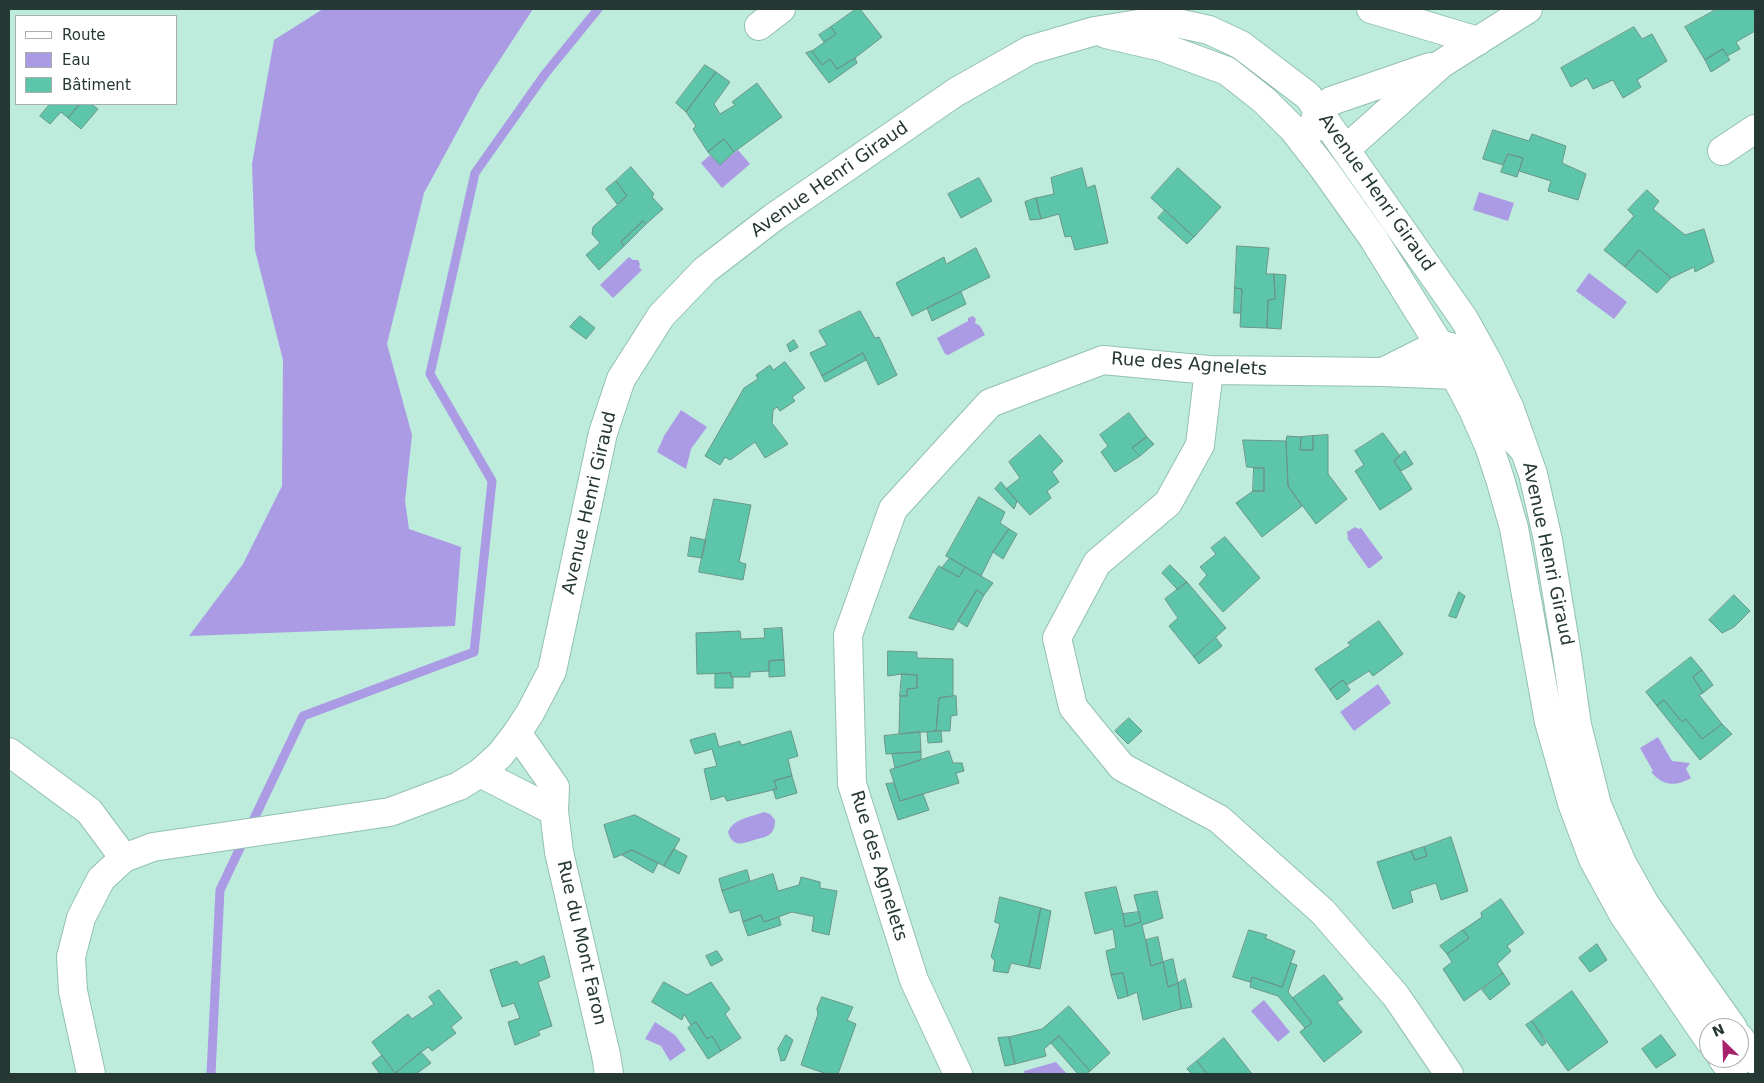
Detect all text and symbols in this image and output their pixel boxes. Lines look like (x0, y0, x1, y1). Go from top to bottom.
legend (15, 15, 178, 105)
text: Route (62, 26, 106, 44)
text: Eau (62, 51, 90, 69)
text: Bâtiment (62, 76, 131, 94)
street label: Avenue Henri Giraud (1314, 110, 1438, 276)
street label: Avenue Henri Giraud (747, 118, 913, 242)
street label: Rue des Agnelets (1110, 349, 1268, 381)
street label: Avenue Henri Giraud (558, 409, 622, 597)
street label: Avenue Henri Giraud (1517, 460, 1577, 648)
street label: Rue des Agnelets (845, 788, 911, 944)
street label: Rue du Mont Faron (552, 859, 610, 1027)
north arrow (1699, 1018, 1749, 1068)
text: N (1710, 1021, 1727, 1040)

